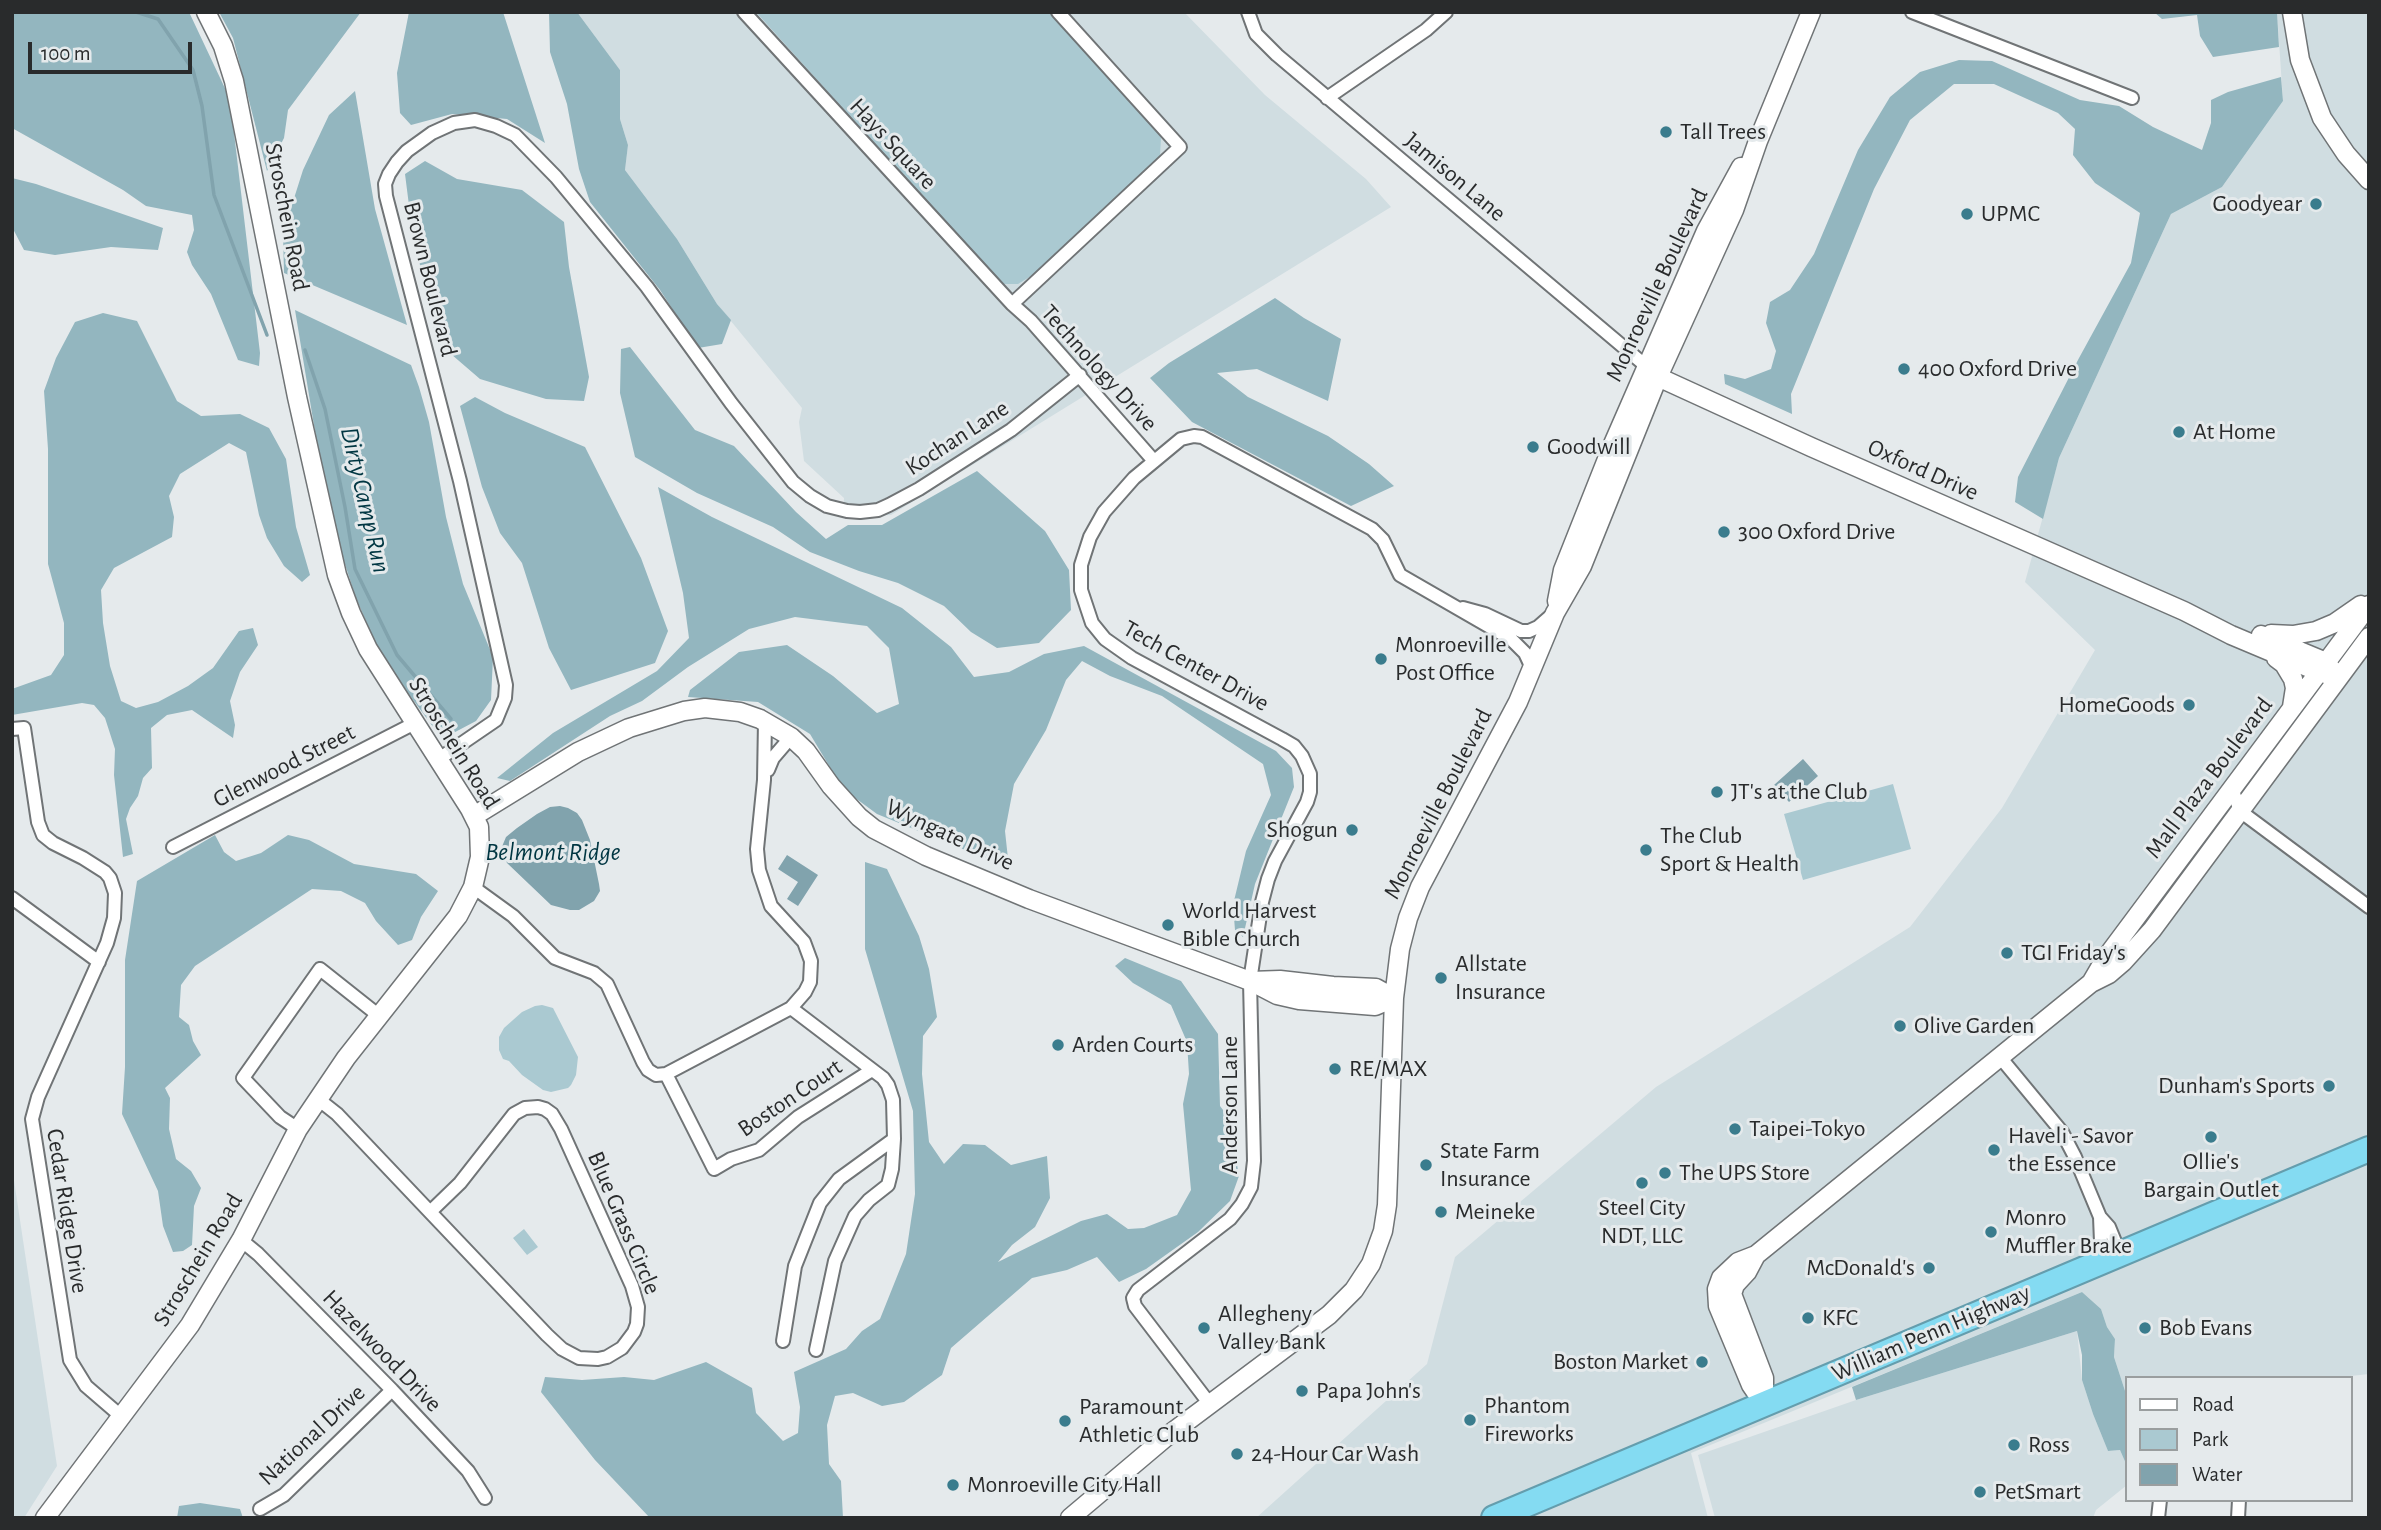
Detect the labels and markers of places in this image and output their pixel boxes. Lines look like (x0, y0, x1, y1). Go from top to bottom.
place label: Tall Trees (1680, 118, 1766, 146)
marker: Tall Trees (1658, 124, 1674, 140)
place label: Goodyear (2213, 190, 2302, 218)
marker: Goodyear (2308, 196, 2324, 212)
place label: UPMC (1981, 200, 2040, 228)
marker: UPMC (1959, 206, 1975, 222)
place label: 400 Oxford Drive (1918, 355, 2077, 383)
marker: 400 Oxford Drive (1896, 361, 1912, 377)
place label: At Home (2193, 418, 2276, 446)
marker: At Home (2171, 424, 2187, 440)
place label: Goodwill (1547, 433, 1631, 461)
marker: Goodwill (1525, 439, 1541, 455)
place label: 300 Oxford Drive (1738, 518, 1895, 546)
marker: 300 Oxford Drive (1716, 524, 1732, 540)
place label: Monroeville Post Office (1395, 631, 1507, 687)
marker: Monroeville Post Office (1373, 651, 1389, 667)
place label: HomeGoods (2058, 691, 2175, 719)
marker: HomeGoods (2181, 697, 2197, 713)
place label: JT's at the Club (1731, 778, 1868, 806)
marker: JT's at the Club (1709, 784, 1725, 800)
place label: Shogun (1267, 816, 1338, 844)
marker: Shogun (1344, 822, 1360, 838)
place label: The Club Sport & Health (1660, 822, 1799, 878)
marker: The Club Sport & Health (1638, 842, 1654, 858)
place label: World Harvest Bible Church (1182, 897, 1316, 953)
marker: World Harvest Bible Church (1160, 917, 1176, 933)
place label: TGI Friday's (2021, 939, 2126, 967)
marker: TGI Friday's (1999, 945, 2015, 961)
place label: Allstate Insurance (1455, 950, 1546, 1006)
marker: Allstate Insurance (1433, 970, 1449, 986)
place label: Olive Garden (1914, 1012, 2034, 1040)
marker: Olive Garden (1892, 1018, 1908, 1034)
place label: Arden Courts (1072, 1031, 1193, 1059)
marker: Arden Courts (1050, 1037, 1066, 1053)
place label: RE/MAX (1349, 1055, 1428, 1083)
marker: RE/MAX (1327, 1061, 1343, 1077)
place label: Dunham's Sports (2158, 1072, 2315, 1100)
marker: Dunham's Sports (2321, 1078, 2337, 1094)
place label: Taipei-Tokyo (1749, 1115, 1865, 1143)
marker: Taipei-Tokyo (1727, 1121, 1743, 1137)
place label: Haveli - Savor the Essence (2008, 1122, 2133, 1178)
marker: Ollie's Bargain Outlet (2203, 1129, 2219, 1145)
place label: State Farm Insurance (1440, 1137, 1540, 1193)
marker: Haveli - Savor the Essence (1986, 1142, 2002, 1158)
place label: Ollie's Bargain Outlet (2143, 1148, 2279, 1204)
marker: State Farm Insurance (1418, 1157, 1434, 1173)
place label: The UPS Store (1679, 1159, 1810, 1187)
marker: The UPS Store (1657, 1165, 1673, 1181)
marker: Steel City NDT, LLC (1634, 1175, 1650, 1191)
place label: Steel City NDT, LLC (1599, 1194, 1685, 1250)
place label: Meineke (1455, 1198, 1535, 1226)
marker: Meineke (1433, 1204, 1449, 1220)
place label: Monro Muffler Brake (2005, 1204, 2132, 1260)
marker: Monro Muffler Brake (1983, 1224, 1999, 1240)
place label: McDonald's (1806, 1254, 1915, 1282)
marker: McDonald's (1921, 1260, 1937, 1276)
place label: Allegheny Valley Bank (1218, 1300, 1326, 1356)
place label: KFC (1822, 1304, 1858, 1332)
marker: KFC (1800, 1310, 1816, 1326)
place label: Bob Evans (2159, 1314, 2252, 1342)
marker: Allegheny Valley Bank (1196, 1320, 1212, 1336)
marker: Bob Evans (2137, 1320, 2153, 1336)
place label: Boston Market (1553, 1348, 1688, 1376)
marker: Boston Market (1694, 1354, 1710, 1370)
place label: Papa John's (1316, 1377, 1421, 1405)
marker: Papa John's (1294, 1383, 1310, 1399)
place label: Phantom Fireworks (1484, 1392, 1574, 1448)
place label: Paramount Athletic Club (1079, 1393, 1199, 1449)
marker: Phantom Fireworks (1462, 1412, 1478, 1428)
marker: Paramount Athletic Club (1057, 1413, 1073, 1429)
place label: Ross (2028, 1431, 2070, 1459)
marker: Ross (2006, 1437, 2022, 1453)
place label: 24-Hour Car Wash (1251, 1440, 1419, 1468)
marker: 24-Hour Car Wash (1229, 1446, 1245, 1462)
place label: Monroeville City Hall (967, 1471, 1162, 1499)
marker: Monroeville City Hall (945, 1477, 961, 1493)
place label: PetSmart (1994, 1478, 2081, 1506)
marker: PetSmart (1972, 1484, 1988, 1500)

